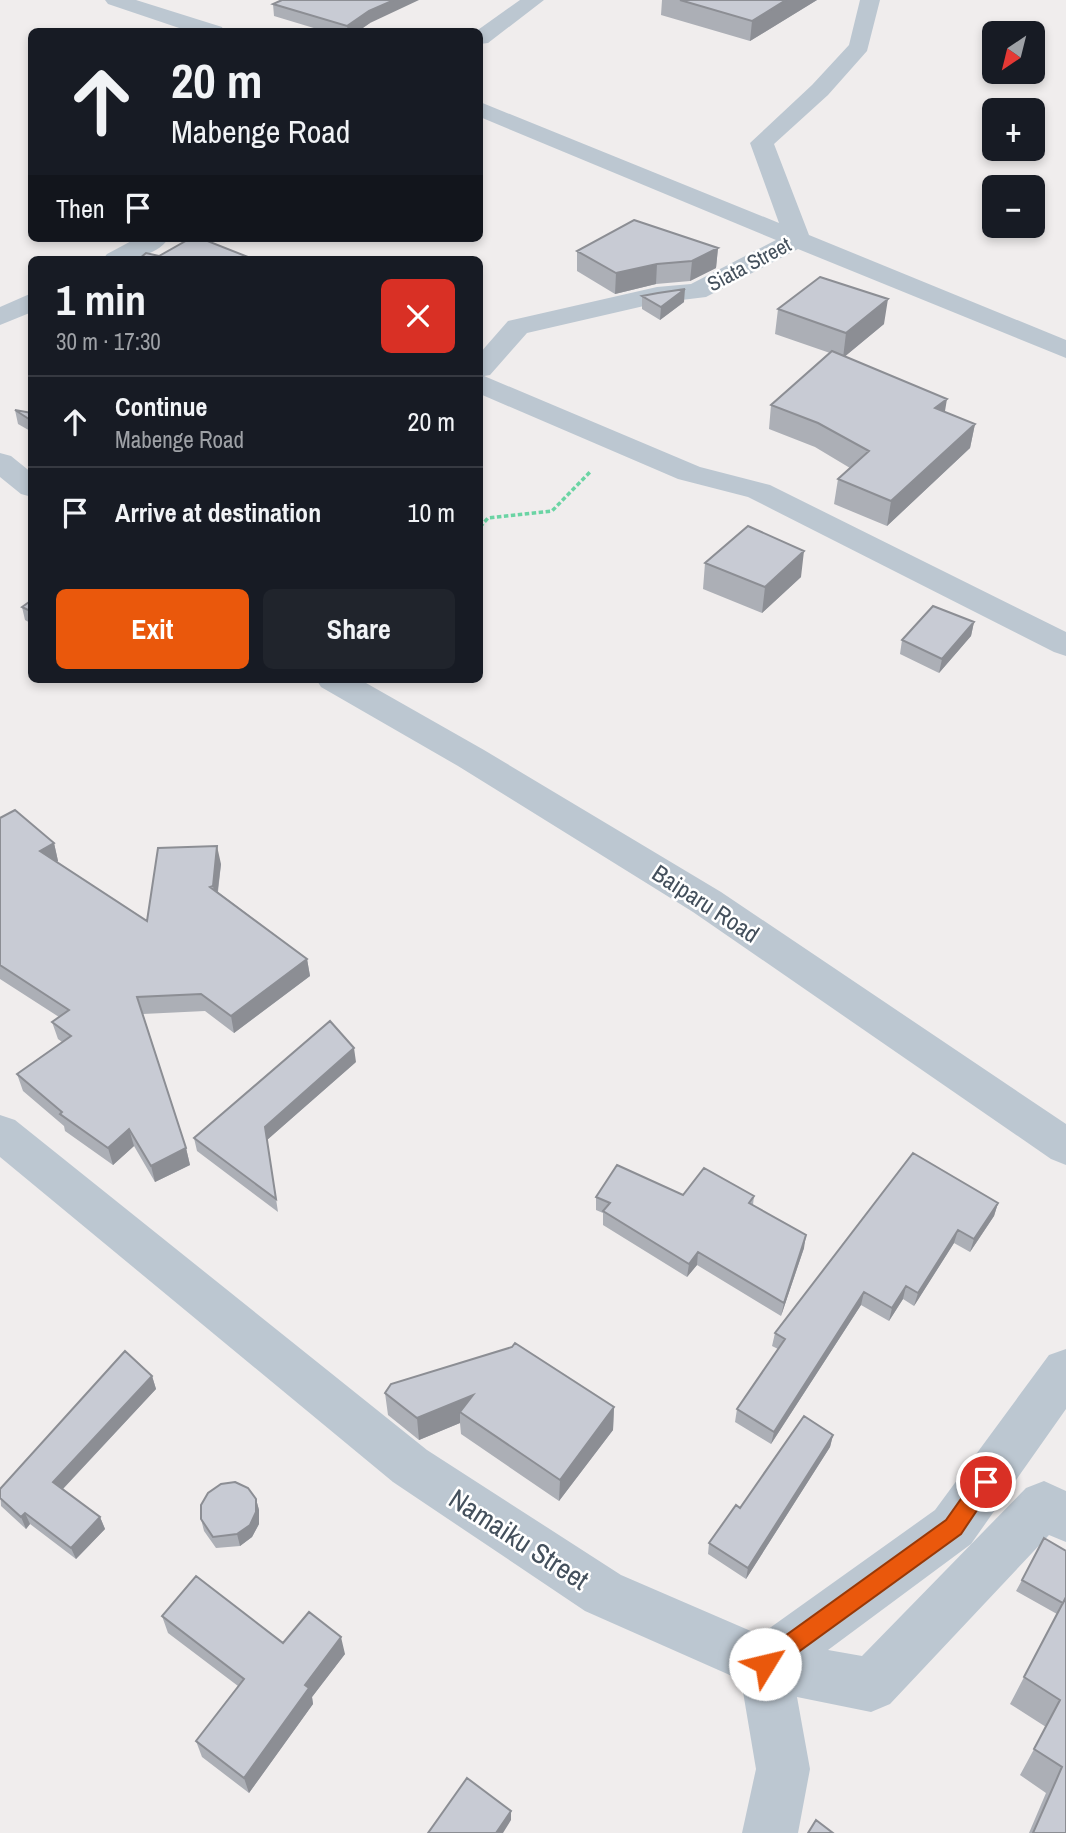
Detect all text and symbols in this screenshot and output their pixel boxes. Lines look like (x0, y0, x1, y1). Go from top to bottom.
north arrow (982, 21, 1045, 84)
map controls (982, 21, 1045, 238)
text: 20 m (171, 47, 263, 113)
icon: ahead (56, 56, 147, 147)
button: + (982, 98, 1045, 161)
text: Mabenge Road (171, 110, 350, 153)
button: − (982, 175, 1045, 238)
icon: arrive (119, 189, 157, 227)
text: Then (56, 191, 105, 226)
street label: Siata Street (702, 230, 796, 298)
text: 1 min (56, 272, 146, 328)
button: close (381, 279, 455, 353)
text: 30 m · 17:30 (56, 326, 161, 357)
text: Continue (115, 389, 207, 424)
icon: ahead (56, 403, 94, 441)
text: 20 m (408, 404, 455, 439)
text: Mabenge Road (115, 424, 244, 455)
icon: arrive (56, 494, 94, 532)
text: Arrive at destination (115, 495, 321, 530)
text: 10 m (408, 495, 455, 530)
button: Exit (56, 589, 249, 669)
button: Share (263, 589, 455, 669)
street label: Baiparu Road (646, 857, 766, 949)
pin (956, 1452, 1016, 1512)
icon: arrive (967, 1463, 1005, 1501)
street label: Namaiku Street (442, 1480, 596, 1598)
position arrow (728, 1627, 802, 1701)

